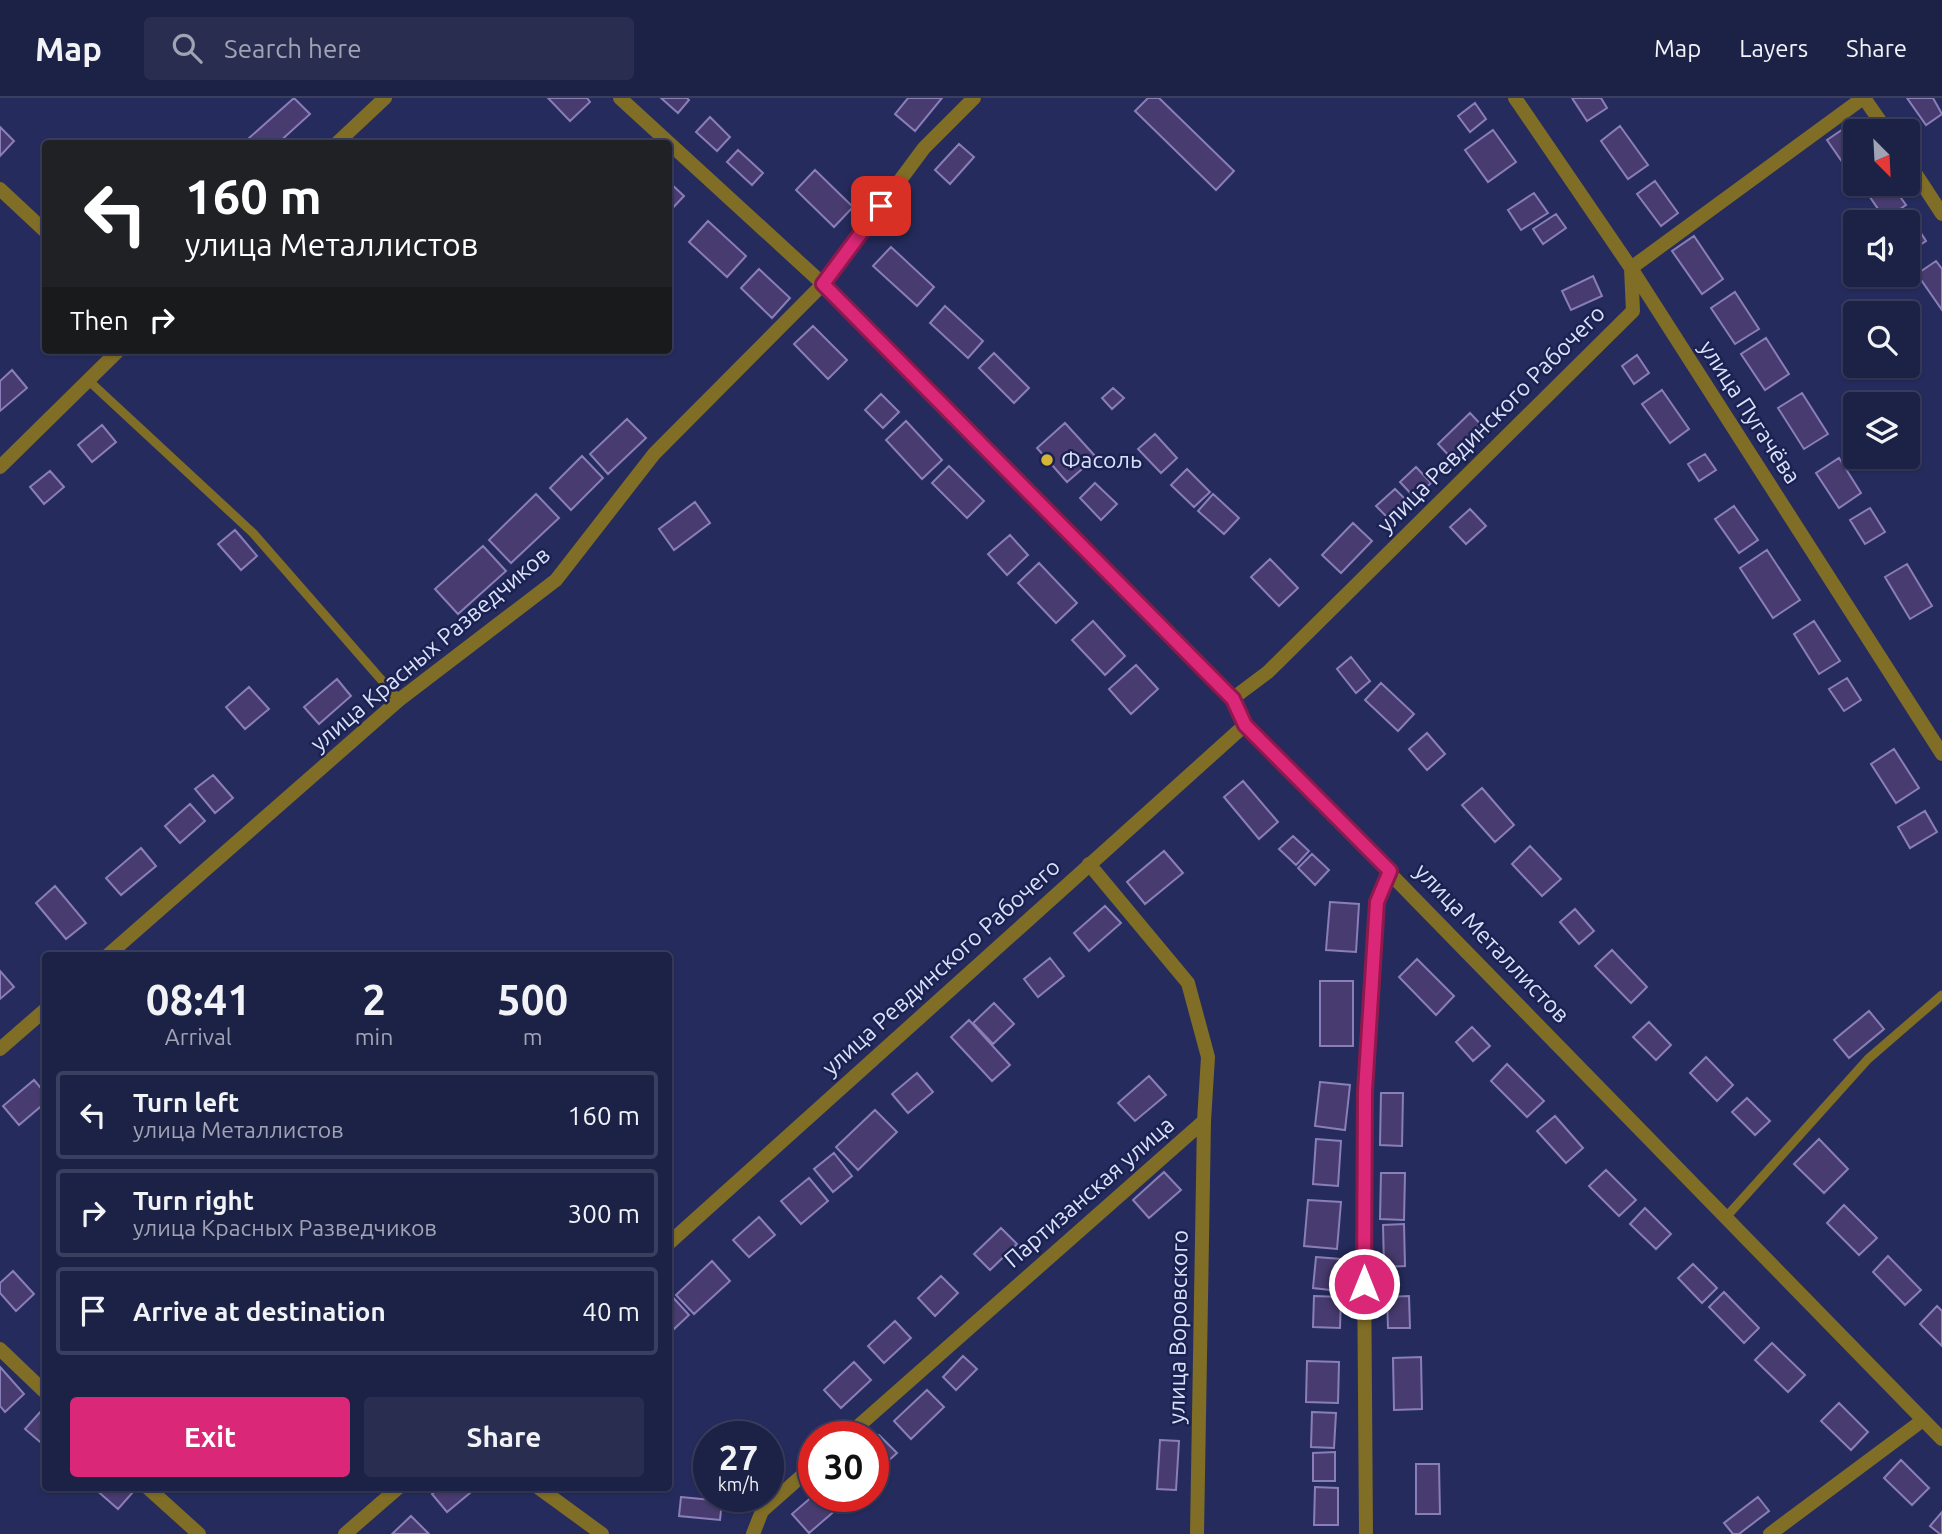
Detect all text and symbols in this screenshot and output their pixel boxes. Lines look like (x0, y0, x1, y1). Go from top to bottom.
search box (144, 17, 634, 80)
icon: search (168, 29, 206, 67)
text: Map (35, 30, 102, 67)
text: Search here (224, 34, 362, 63)
text: Map (1654, 35, 1701, 62)
text: Layers (1739, 35, 1808, 62)
text: Share (1846, 35, 1907, 62)
north arrow (1843, 119, 1920, 196)
map controls (1843, 119, 1920, 469)
icon: left (70, 168, 161, 259)
text: 160 m (185, 168, 322, 223)
pin (851, 176, 911, 236)
icon: arrive (862, 187, 900, 225)
button: sound (1843, 210, 1920, 287)
text: улица Металлистов (185, 226, 478, 262)
street label: улица Ревдинского Рабочего (1372, 300, 1609, 537)
icon: right (143, 301, 181, 339)
button: search (1843, 301, 1920, 378)
text: Then (70, 306, 129, 335)
street label: улица Пугачёва (1695, 336, 1806, 488)
button: layers (1843, 392, 1920, 469)
place label: Фасоль (1061, 447, 1142, 472)
marker: Фасоль (1039, 452, 1055, 468)
street label: улица Красных Разведчиков (305, 541, 554, 756)
street label: улица Ревдинского Рабочего (817, 853, 1064, 1080)
street label: улица Металлистов (1410, 858, 1575, 1027)
text: 08:41 (146, 976, 251, 1023)
text: 2 (362, 976, 386, 1023)
text: 500 (497, 976, 568, 1023)
text: Arrival (165, 1024, 232, 1049)
text: min (355, 1024, 393, 1049)
text: m (523, 1024, 543, 1049)
text: Turn left (133, 1088, 239, 1117)
icon: left (74, 1096, 112, 1134)
text: 160 m (568, 1101, 640, 1130)
street label: Партизанская улица (999, 1111, 1178, 1272)
text: улица Металлистов (133, 1117, 344, 1142)
text: Turn right (133, 1186, 254, 1215)
icon: right (74, 1194, 112, 1232)
text: 300 m (568, 1199, 640, 1228)
text: улица Красных Разведчиков (133, 1215, 437, 1240)
street label: улица Воровского (1163, 1230, 1192, 1424)
position arrow (1327, 1247, 1401, 1321)
icon: arrive (74, 1292, 112, 1330)
text: Arrive at destination (133, 1297, 386, 1326)
text: 40 m (582, 1297, 640, 1326)
button: Exit (70, 1397, 350, 1477)
button: Share (364, 1397, 644, 1477)
speed limit sign: 30 (798, 1421, 889, 1512)
text: 27 (719, 1437, 758, 1477)
text: km/h (718, 1474, 759, 1494)

